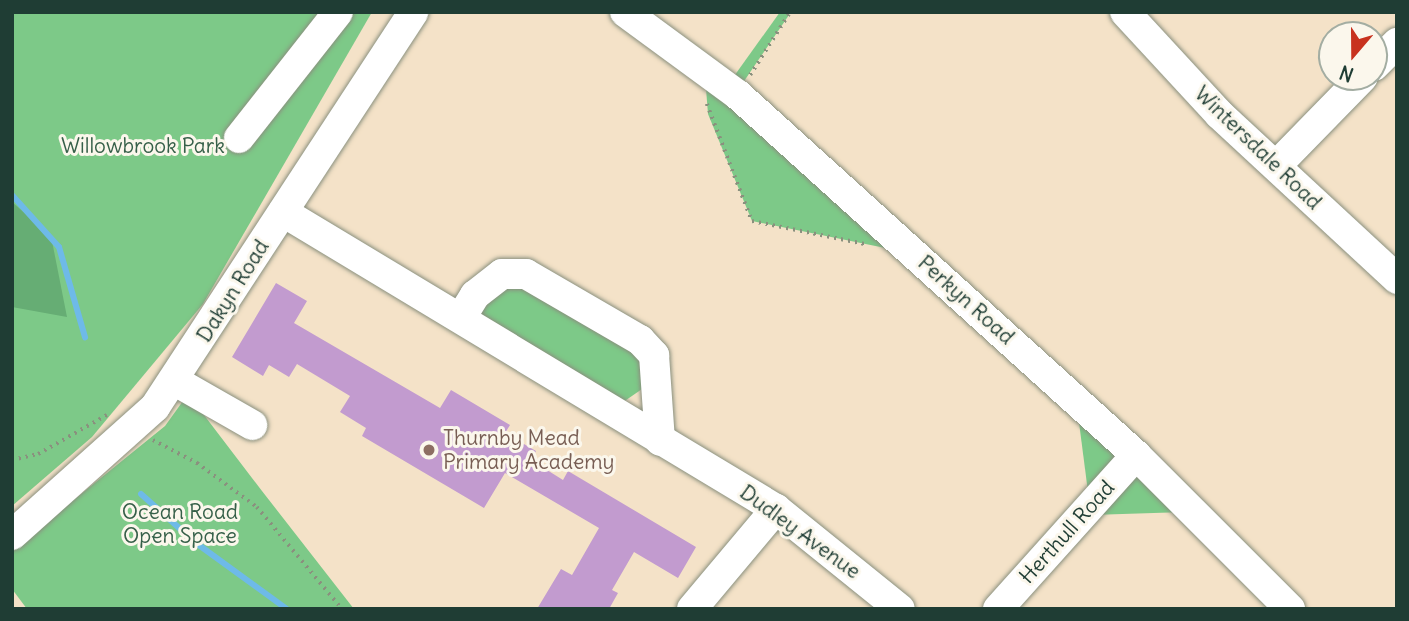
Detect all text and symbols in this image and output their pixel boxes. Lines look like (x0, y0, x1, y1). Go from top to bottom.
north arrow (1318, 21, 1388, 91)
text: N (1336, 60, 1357, 87)
street label: Wintersdale Road (1189, 81, 1327, 215)
park label: Willowbrook Park (61, 133, 225, 159)
street label: Dakyn Road (192, 235, 274, 347)
street label: Perkyn Road (913, 250, 1019, 350)
place label: Thurnby Mead Primary Academy (443, 425, 615, 475)
marker: Thurnby Mead Primary Academy (421, 442, 437, 458)
street label: Herthull Road (1014, 475, 1120, 589)
street label: Dudley Avenue (735, 480, 865, 584)
park label: Ocean Road Open Space (122, 499, 238, 549)

